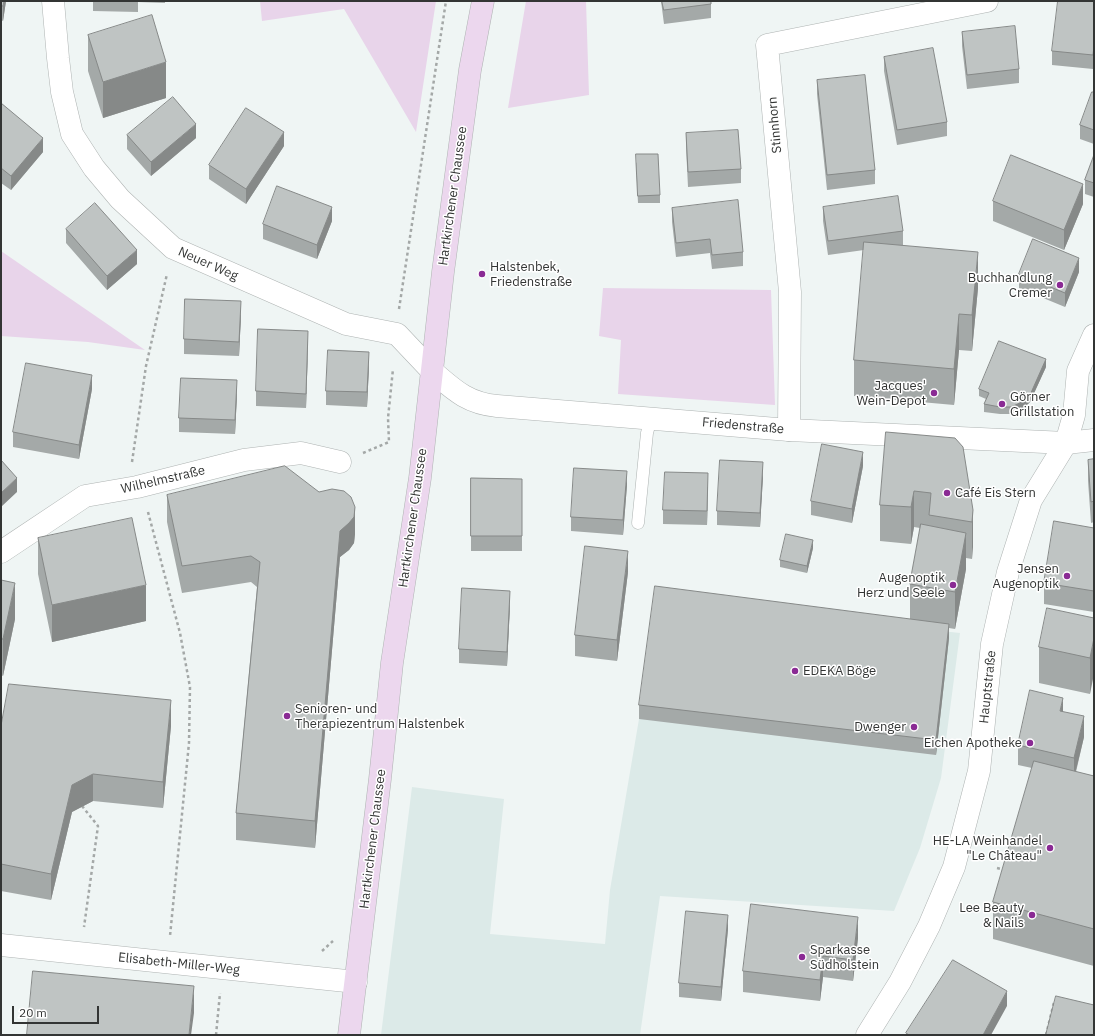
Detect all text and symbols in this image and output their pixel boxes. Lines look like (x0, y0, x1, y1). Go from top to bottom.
street label: Stinnhorn (765, 96, 785, 154)
street label: Hartkirchener Chaussee (436, 125, 470, 267)
street label: Neuer Weg (176, 244, 240, 284)
place label: Halstenbek, Friedenstraße (490, 259, 572, 290)
marker: Halstenbek, Friedenstraße (477, 269, 487, 279)
place label: Buchhandlung Cremer (968, 270, 1052, 301)
marker: Buchhandlung Cremer (1055, 280, 1065, 290)
place label: Jacques' Wein-Depot (856, 378, 926, 409)
marker: Jacques' Wein-Depot (929, 388, 939, 398)
place label: Görner Grillstation (1010, 389, 1074, 420)
marker: Görner Grillstation (997, 399, 1007, 409)
street label: Friedenstraße (701, 415, 785, 437)
street label: Hartkirchener Chaussee (396, 447, 430, 589)
street label: Wilhelmstraße (119, 463, 207, 497)
place label: Café Eis Stern (955, 485, 1036, 501)
marker: Café Eis Stern (942, 488, 952, 498)
place label: Jensen Augenoptik (993, 561, 1059, 592)
place label: Augenoptik Herz und Seele (857, 570, 945, 601)
marker: Jensen Augenoptik (1062, 571, 1072, 581)
marker: Augenoptik Herz und Seele (948, 580, 958, 590)
street label: Hauptstraße (976, 650, 1000, 724)
place label: EDEKA Böge (803, 663, 876, 679)
marker: EDEKA Böge (790, 666, 800, 676)
place label: Senioren- und Therapiezentrum Halstenbek (295, 701, 465, 732)
marker: Senioren- und Therapiezentrum Halstenbek (282, 711, 292, 721)
place label: Dwenger (854, 719, 906, 735)
marker: Dwenger (909, 722, 919, 732)
place label: Eichen Apotheke (924, 735, 1022, 751)
marker: Eichen Apotheke (1025, 738, 1035, 748)
street label: Hartkirchener Chaussee (357, 768, 389, 910)
place label: HE-LA Weinhandel "Le Château" (933, 833, 1042, 864)
marker: HE-LA Weinhandel "Le Château" (1045, 843, 1055, 853)
place label: Lee Beauty & Nails (959, 900, 1024, 931)
marker: Lee Beauty & Nails (1027, 910, 1037, 920)
place label: Sparkasse Südholstein (810, 942, 879, 973)
street label: Elisabeth-Miller-Weg (117, 950, 241, 978)
marker: Sparkasse Südholstein (797, 952, 807, 962)
scale bar (14, 998, 101, 1024)
text: 20 m (19, 1005, 47, 1020)

